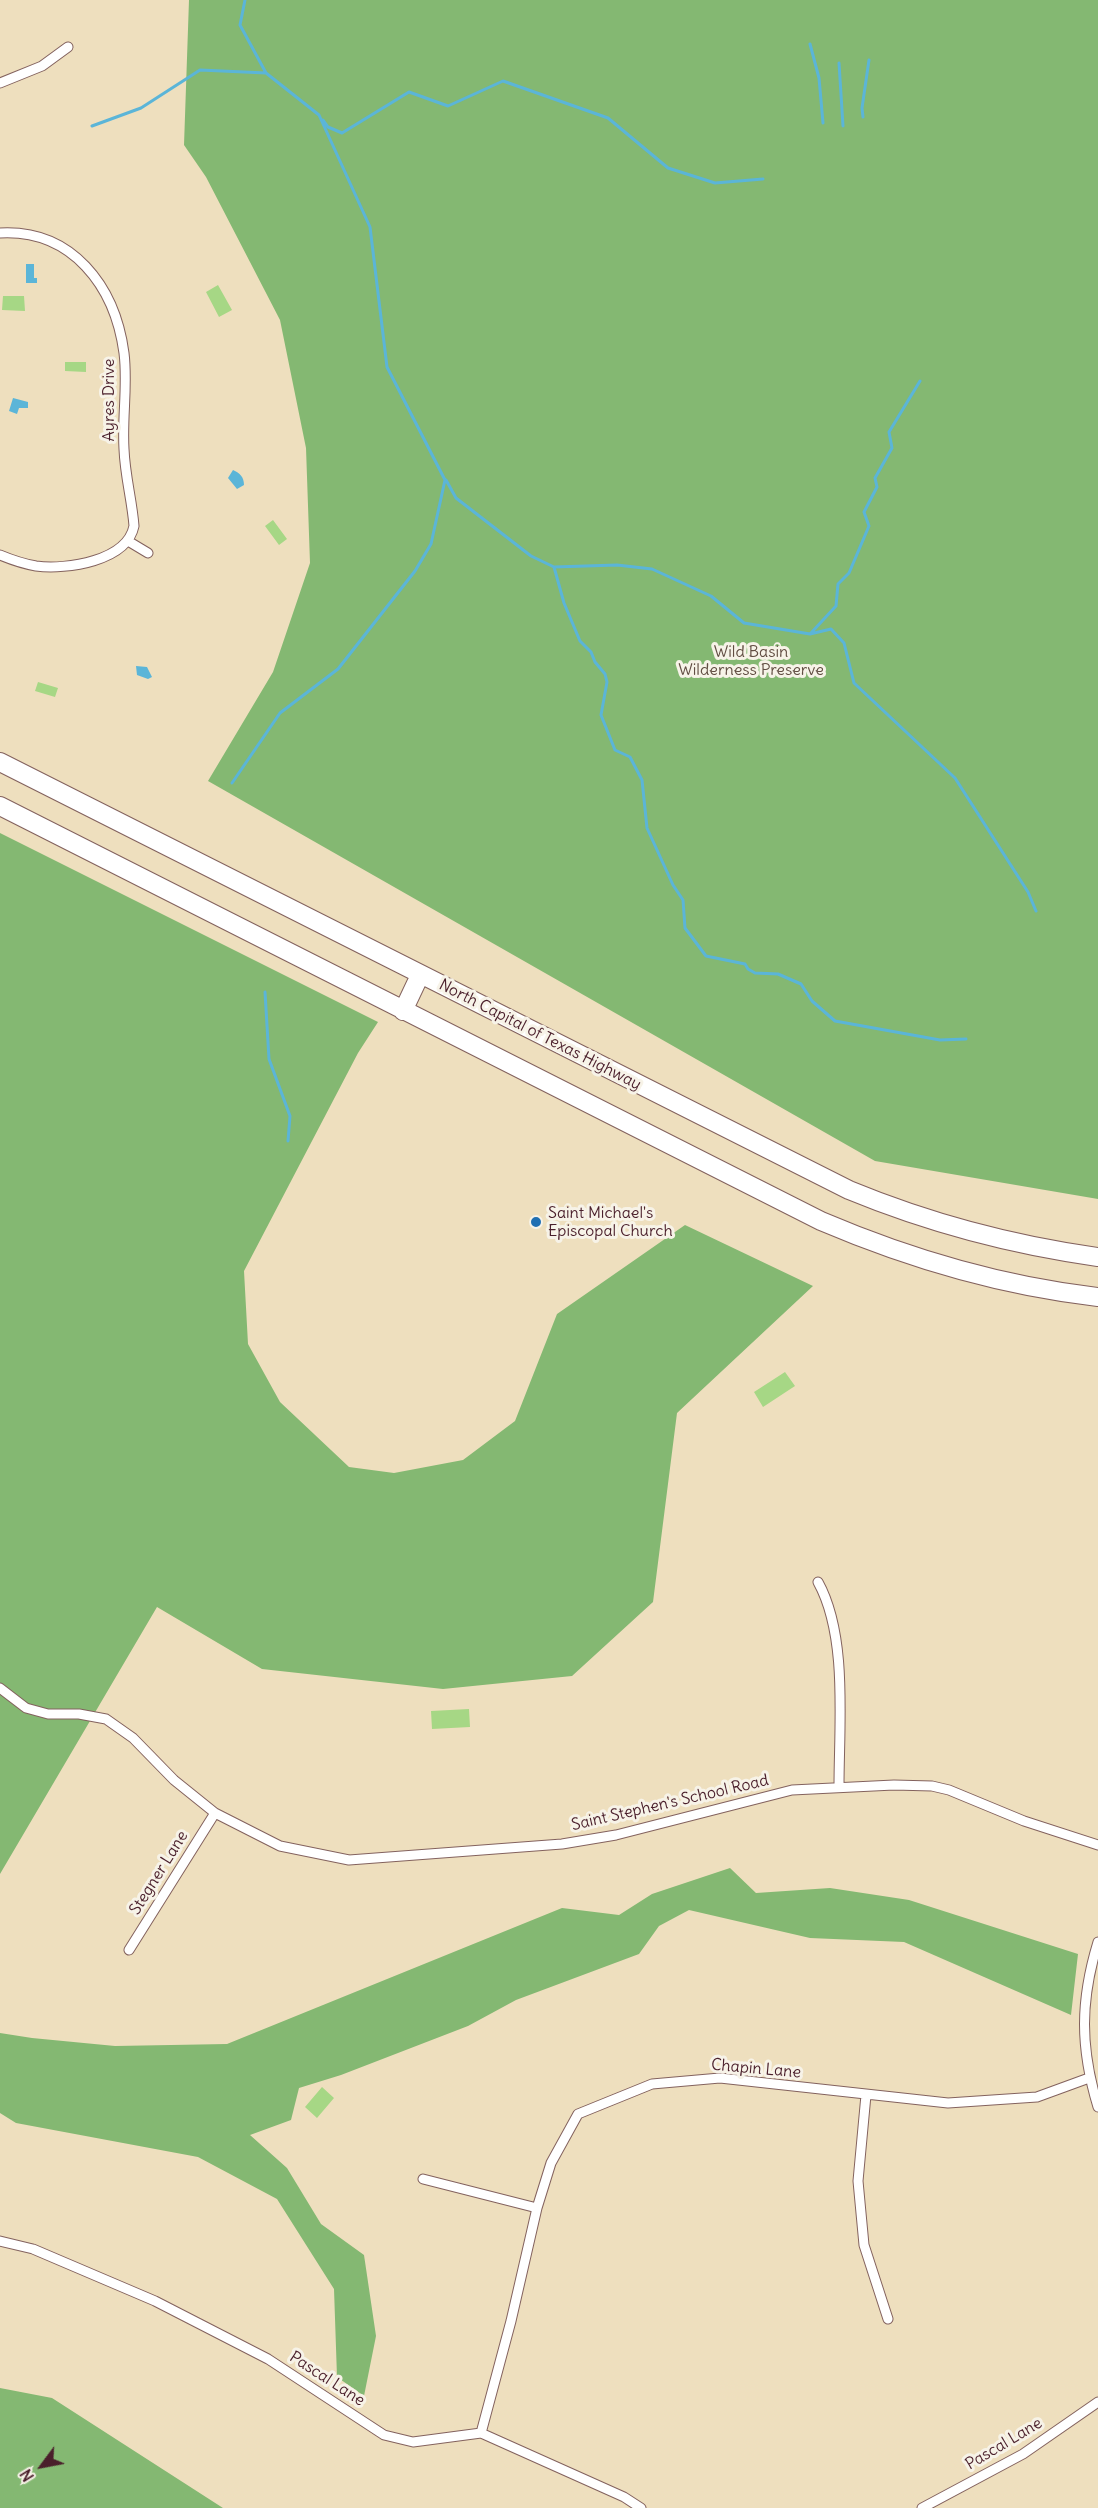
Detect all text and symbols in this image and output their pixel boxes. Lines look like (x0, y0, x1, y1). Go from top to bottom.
street label: Ayres Drive (99, 359, 119, 441)
park label: Wild Basin Wilderness Preserve (678, 642, 824, 680)
street label: North Capital of Texas Highway (436, 975, 644, 1095)
place label: Saint Michael's Episcopal Church (548, 1203, 673, 1241)
marker: Saint Michael's Episcopal Church (529, 1215, 543, 1229)
street label: Saint Stephen's School Road (570, 1771, 770, 1835)
street label: Stegner Lane (126, 1828, 192, 1918)
street label: Chapin Lane (710, 2056, 802, 2082)
street label: Pascal Lane (286, 2348, 368, 2410)
street label: Pascal Lane (962, 2414, 1046, 2474)
north arrow (12, 2436, 72, 2496)
text: N (15, 2466, 38, 2486)

